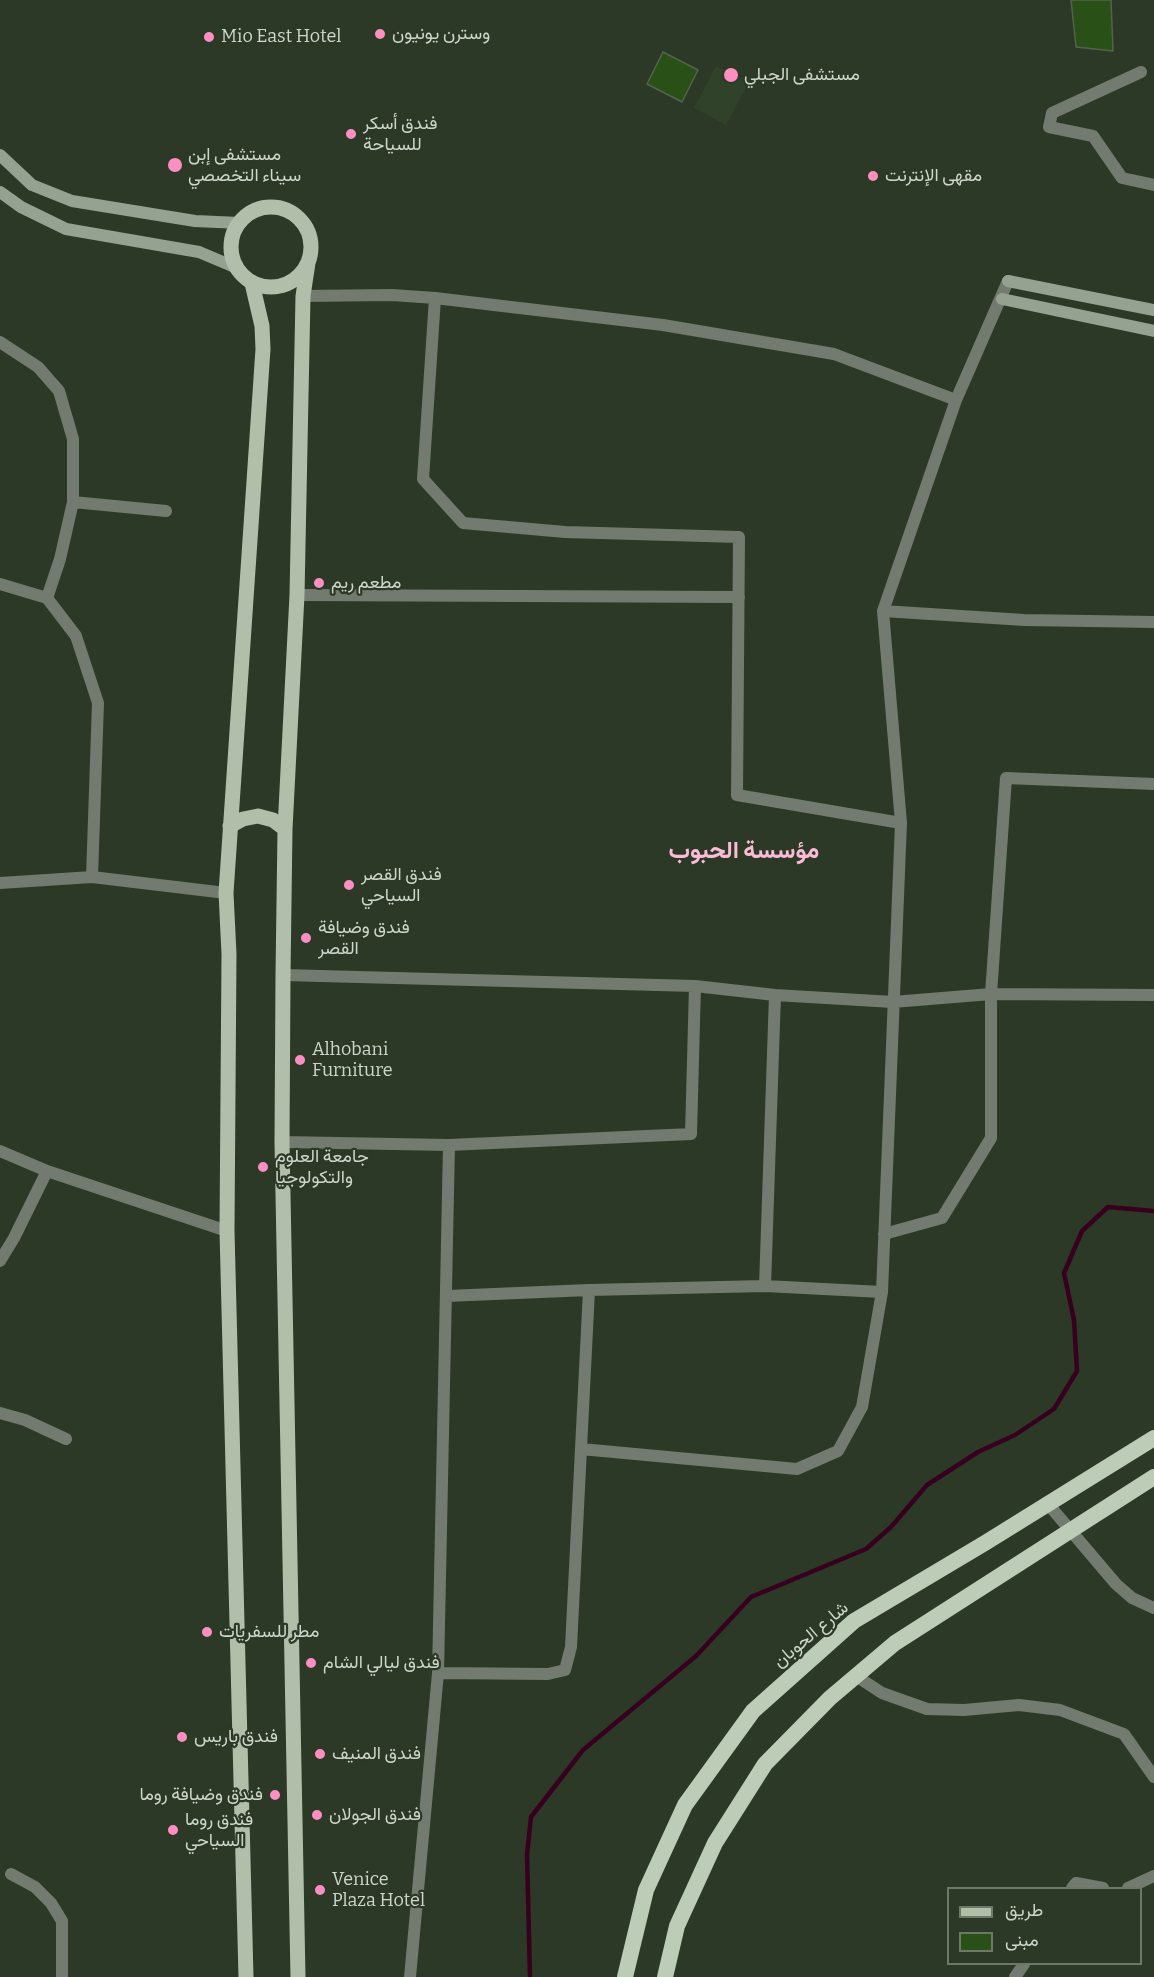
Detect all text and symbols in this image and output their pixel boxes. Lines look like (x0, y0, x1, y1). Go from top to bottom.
place label: وسترن يونيون (392, 23, 490, 45)
place label: Mio East Hotel (221, 26, 341, 48)
marker: وسترن يونيون (373, 27, 387, 41)
marker: Mio East Hotel (202, 30, 216, 44)
place label: مستشفى الجبلي (744, 64, 860, 86)
marker: مستشفى الجبلي (722, 66, 740, 84)
place label: فندق أسكر للسياحة (363, 113, 437, 156)
marker: فندق أسكر للسياحة (344, 127, 358, 141)
place label: مستشفى إبن سيناء التخصصي (188, 144, 301, 186)
marker: مستشفى إبن سيناء التخصصي (166, 156, 184, 174)
place label: مقهى الإنترنت (885, 165, 982, 187)
marker: مقهى الإنترنت (866, 169, 880, 183)
place label: مطعم ريم (331, 572, 401, 594)
marker: مطعم ريم (312, 576, 326, 590)
district label: مؤسسة الحبوب (669, 837, 819, 865)
place label: فندق القصر السياحي (361, 864, 442, 906)
marker: فندق القصر السياحي (342, 878, 356, 892)
place label: فندق وضيافة القصر (318, 917, 410, 960)
marker: فندق وضيافة القصر (299, 931, 313, 945)
place label: Alhobani Furniture (312, 1039, 393, 1082)
marker: Alhobani Furniture (293, 1053, 307, 1067)
place label: جامعة العلوم والتكولوجيا (275, 1146, 369, 1188)
marker: جامعة العلوم والتكولوجيا (256, 1160, 270, 1174)
street label: شارع الحوبان (769, 1597, 853, 1673)
place label: مطر للسفريات (219, 1621, 319, 1643)
marker: مطر للسفريات (200, 1625, 214, 1639)
place label: فندق ليالي الشام (323, 1652, 440, 1674)
marker: فندق ليالي الشام (304, 1656, 318, 1670)
place label: فندق باريس (194, 1726, 278, 1748)
marker: فندق باريس (175, 1730, 189, 1744)
place label: فندق المنيف (332, 1743, 421, 1765)
marker: فندق المنيف (313, 1747, 327, 1761)
place label: فندق وضيافة روما (139, 1784, 263, 1806)
marker: فندق وضيافة روما (268, 1788, 282, 1802)
place label: فندق الجولان (329, 1804, 421, 1826)
marker: فندق الجولان (310, 1808, 324, 1822)
place label: فندق روما السياحي (185, 1809, 253, 1852)
marker: فندق روما السياحي (166, 1823, 180, 1837)
place label: Venice Plaza Hotel (332, 1869, 425, 1912)
marker: Venice Plaza Hotel (313, 1883, 327, 1897)
legend (947, 1887, 1142, 1965)
text: طريق (1005, 1899, 1043, 1921)
text: مبنى (1005, 1929, 1039, 1951)

